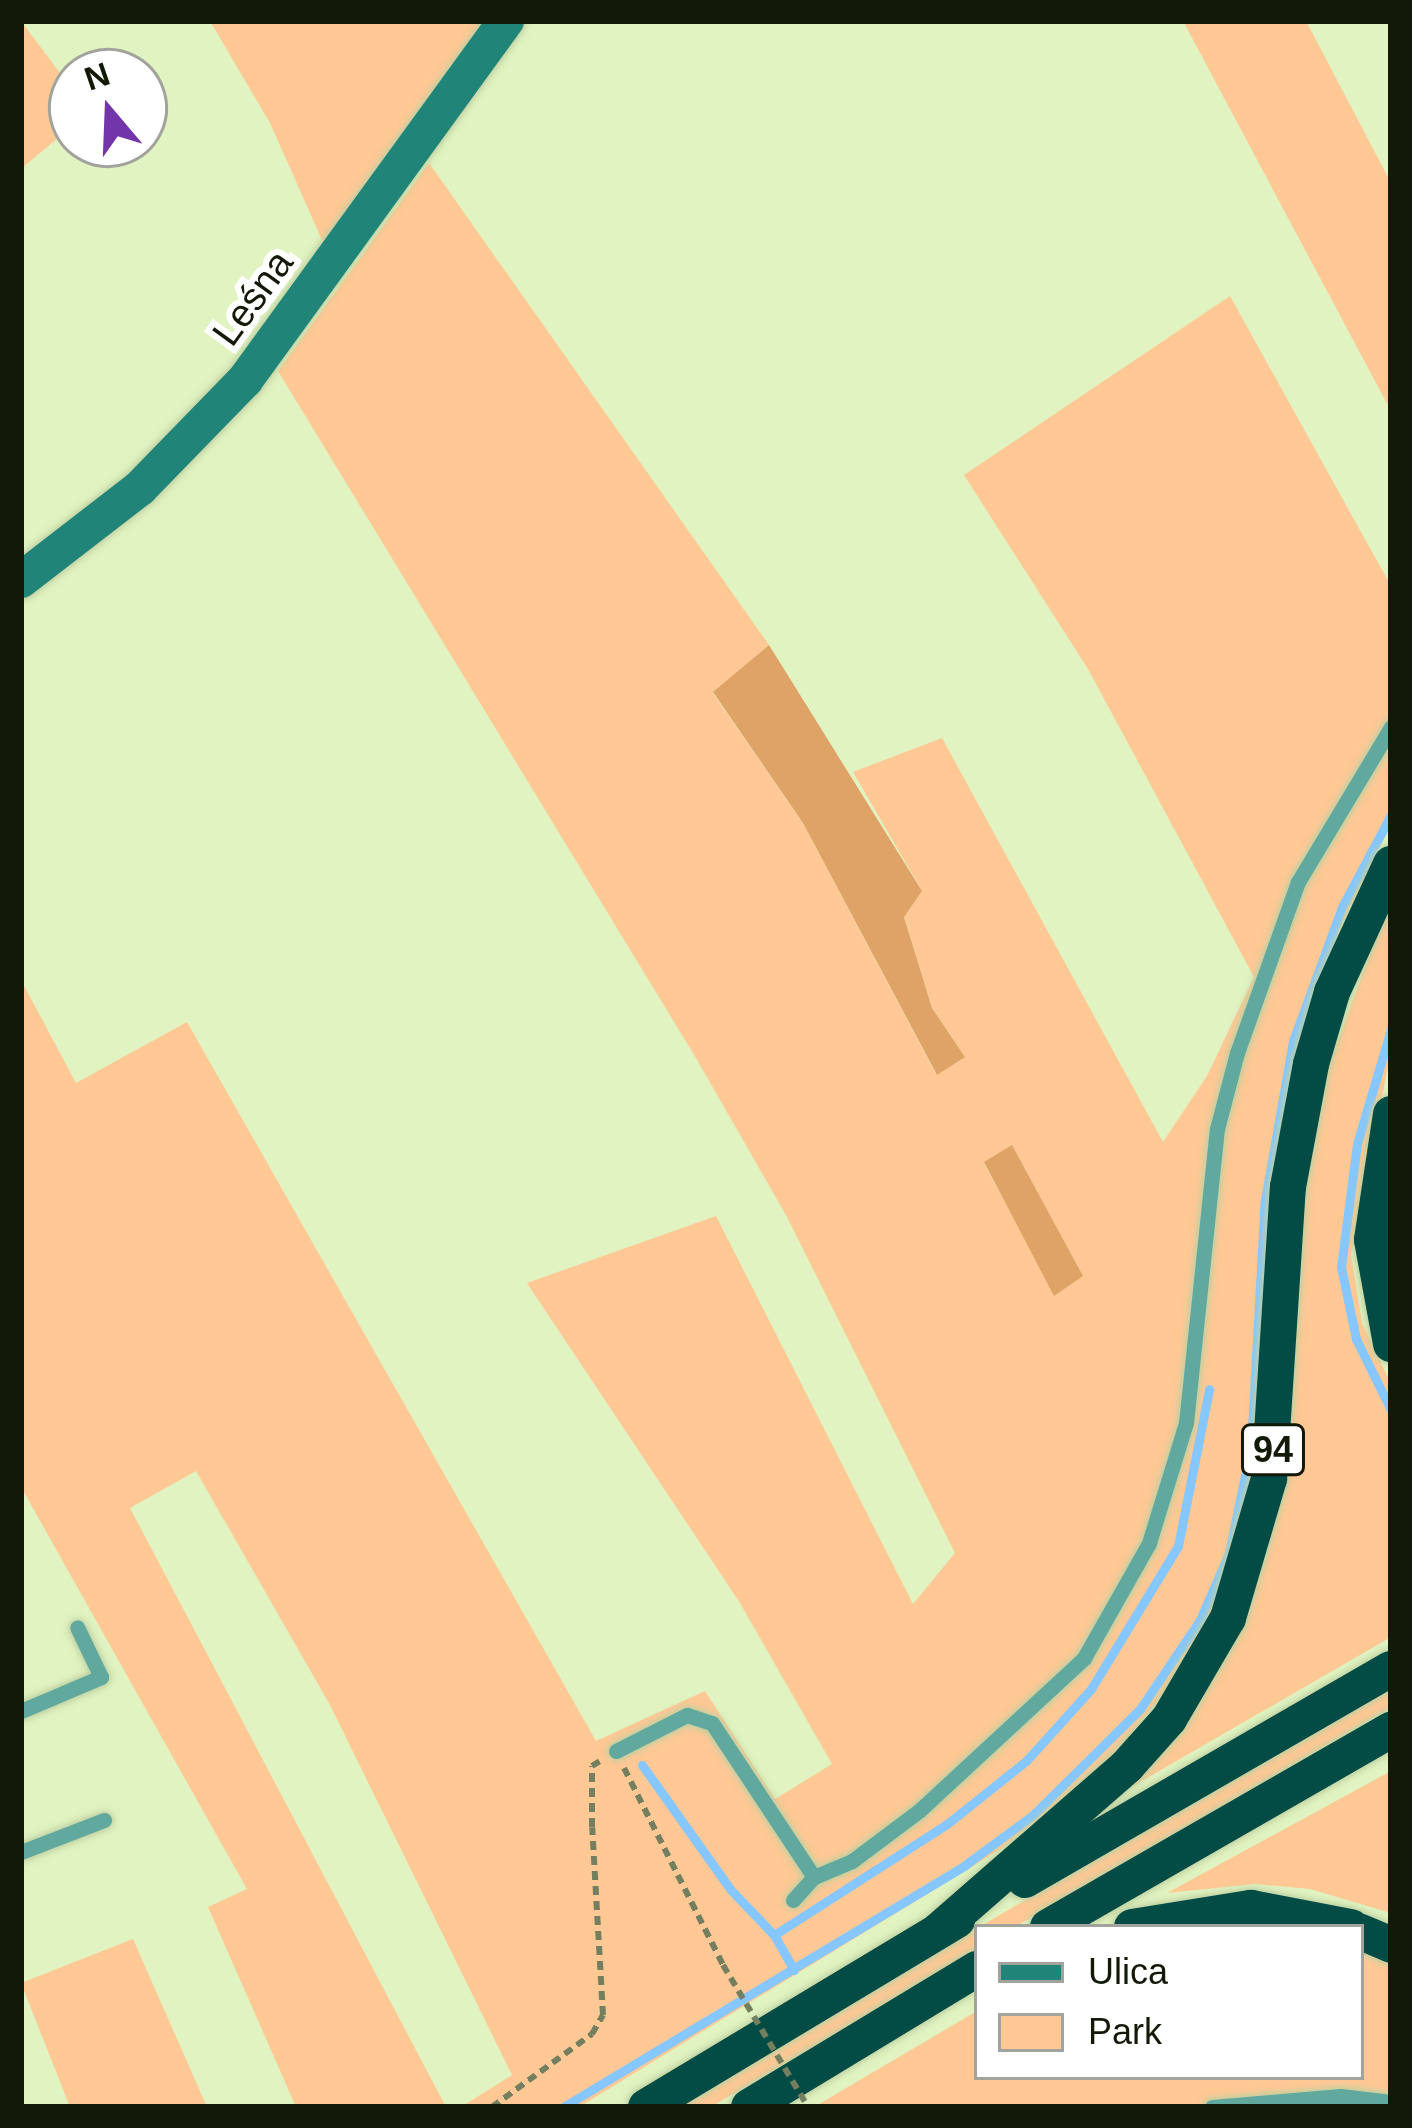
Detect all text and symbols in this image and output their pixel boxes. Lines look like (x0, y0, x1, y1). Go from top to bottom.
north arrow (48, 48, 168, 168)
text: N (80, 55, 114, 98)
street label: Leśna (203, 241, 303, 355)
road number: 94 (1240, 1420, 1306, 1480)
legend (974, 1924, 1364, 2080)
text: Ulica (1088, 1951, 1168, 1992)
text: Park (1088, 2011, 1162, 2052)

